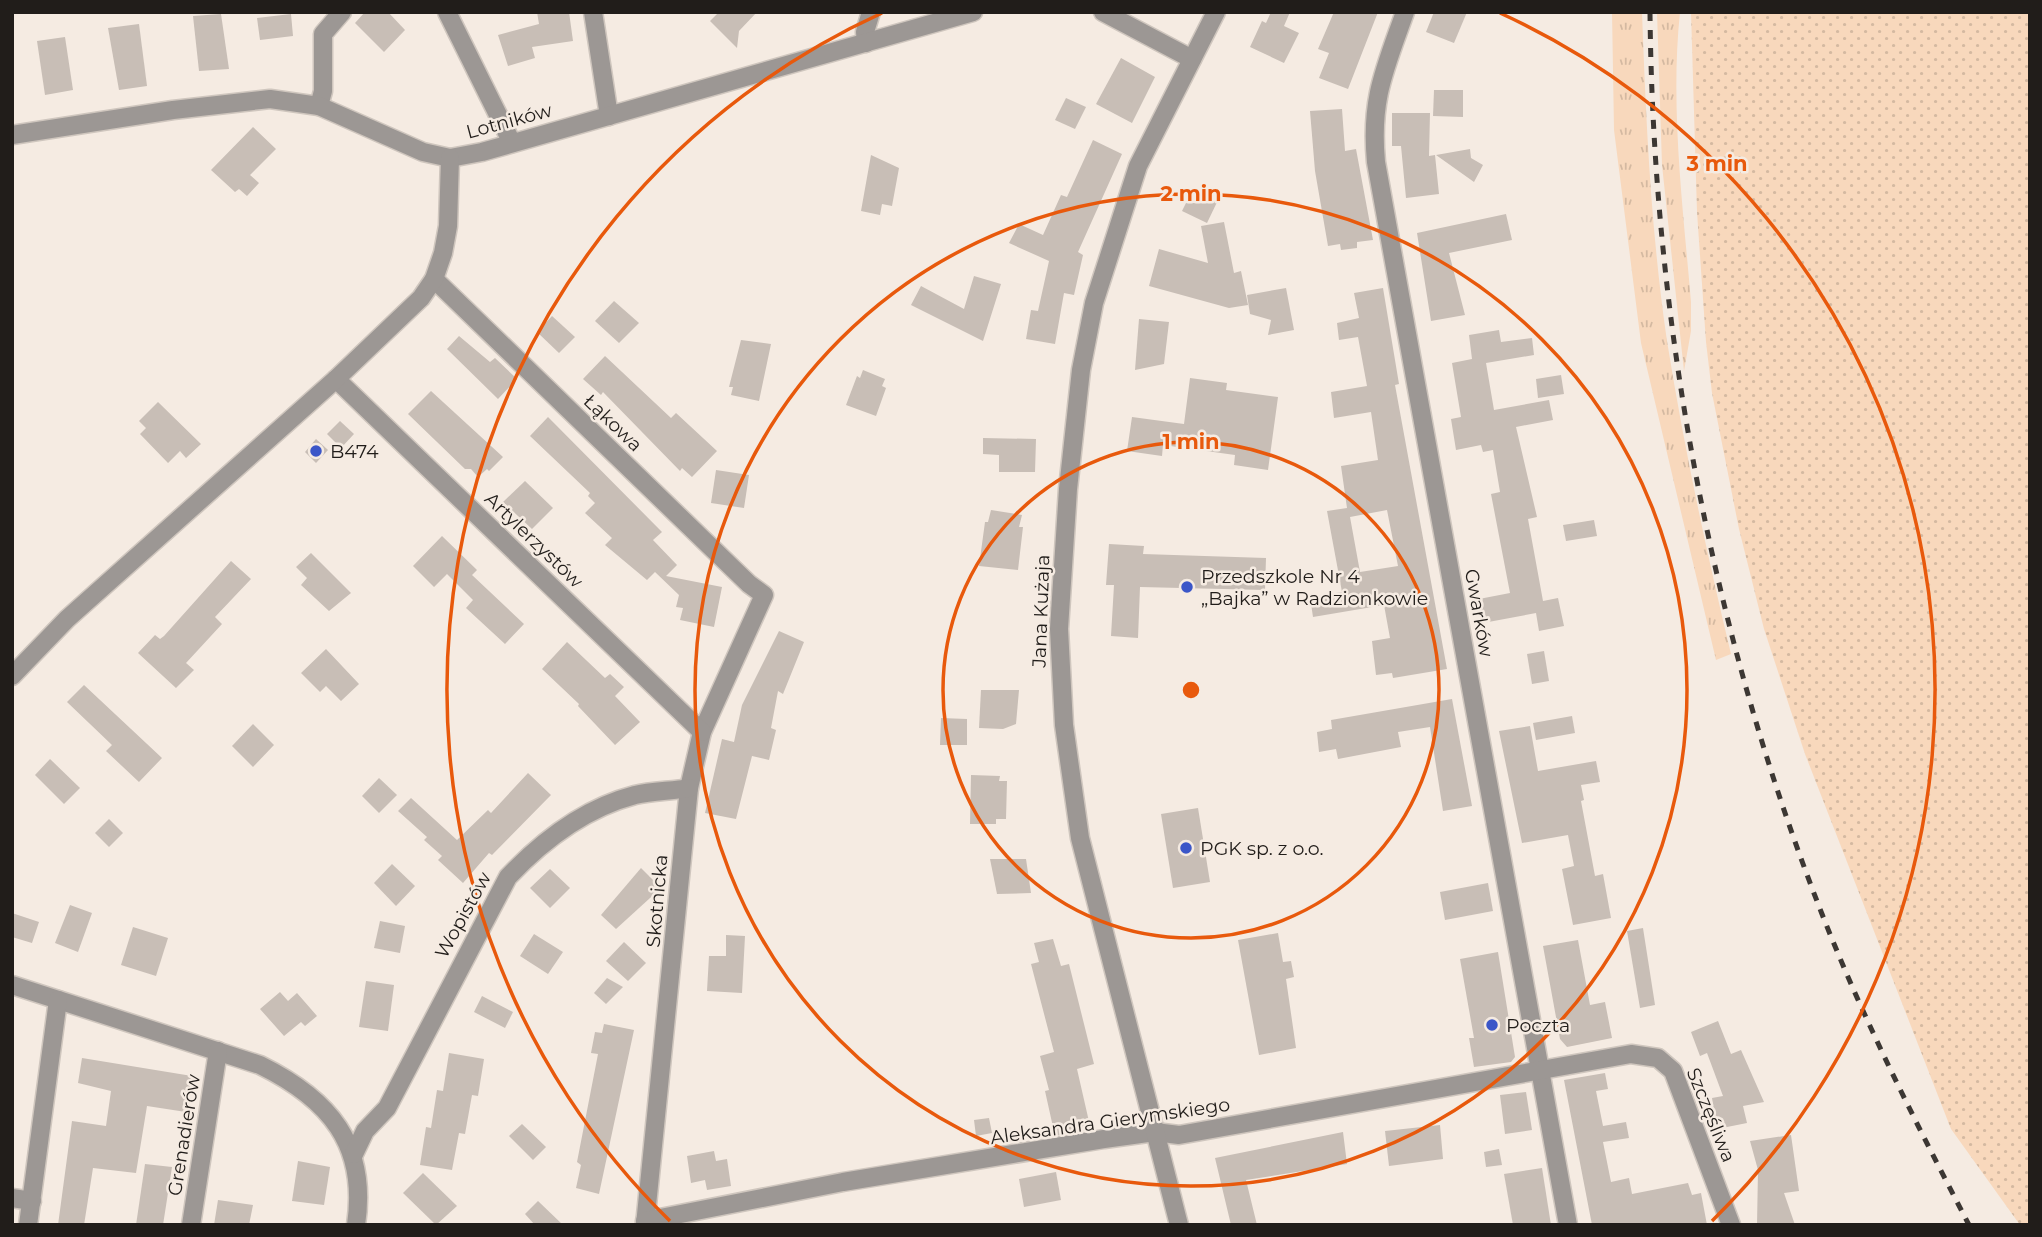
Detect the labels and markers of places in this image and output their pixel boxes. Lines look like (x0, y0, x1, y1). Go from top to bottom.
place label: B474 (330, 440, 379, 463)
marker: B474 (308, 443, 324, 459)
place label: Przedszkole Nr 4 „Bajka” w Radzionkowie (1201, 565, 1428, 610)
marker: Przedszkole Nr 4 „Bajka” w Radzionkowie (1179, 579, 1195, 595)
centre of rings (1179, 678, 1203, 702)
place label: PGK sp. z o.o. (1200, 837, 1323, 860)
marker: PGK sp. z o.o. (1178, 840, 1194, 856)
place label: Poczta (1506, 1014, 1570, 1037)
marker: Poczta (1484, 1017, 1500, 1033)

